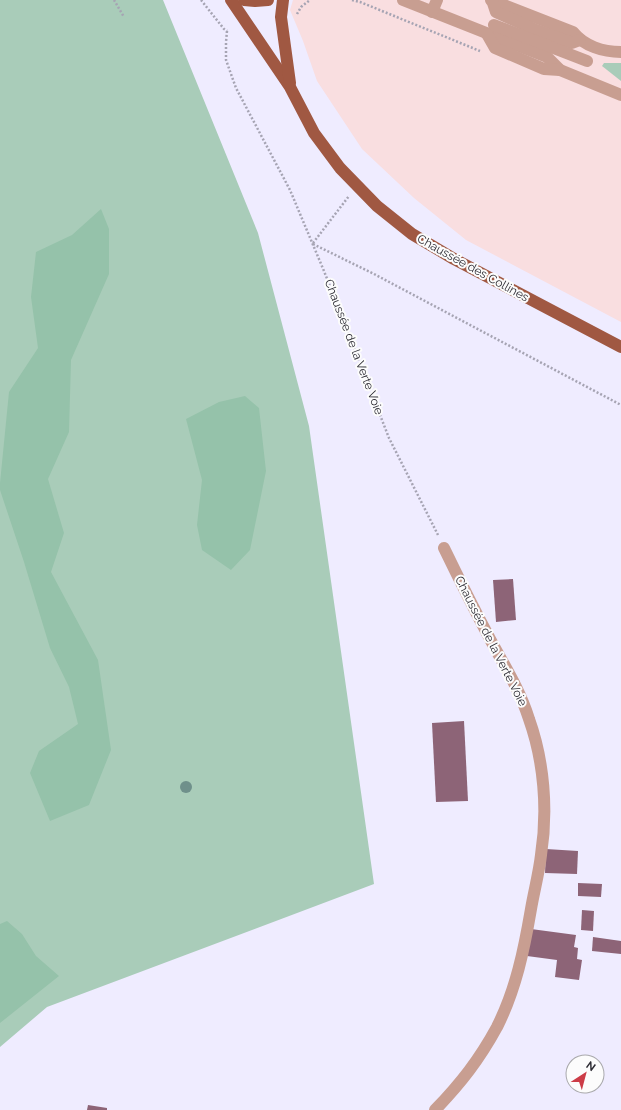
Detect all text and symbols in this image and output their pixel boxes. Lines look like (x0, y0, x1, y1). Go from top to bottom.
street label: Chaussée des Collines (415, 231, 531, 305)
street label: Chaussée de la Verte Voie (322, 277, 386, 417)
street label: Chaussée de la Verte Voie (452, 574, 530, 708)
north arrow (565, 1054, 605, 1094)
text: N (583, 1059, 598, 1074)

